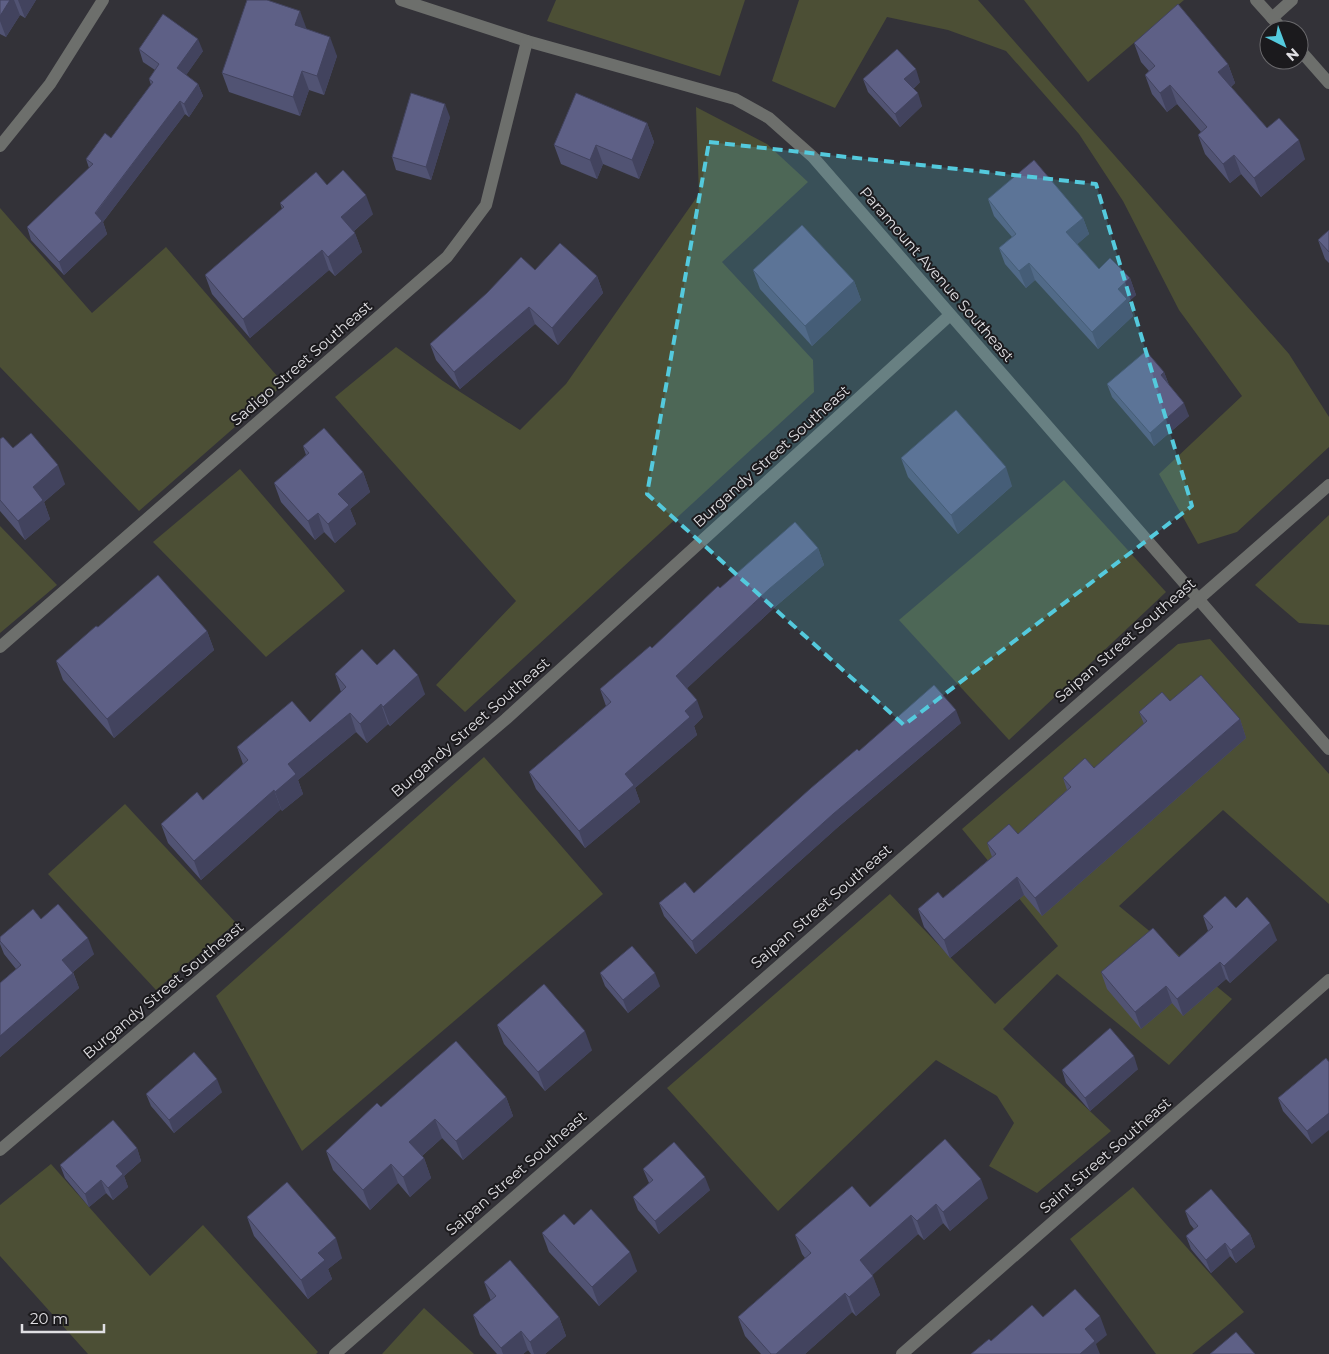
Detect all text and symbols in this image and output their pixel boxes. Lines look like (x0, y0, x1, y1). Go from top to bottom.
north arrow (1259, 20, 1309, 70)
text: N (1282, 44, 1303, 65)
street label: Paramount Avenue Southeast (856, 183, 1018, 365)
street label: Sadigo Street Southeast (226, 296, 376, 430)
street label: Burgandy Street Southeast (689, 381, 853, 531)
street label: Saipan Street Southeast (1051, 574, 1199, 706)
street label: Burgandy Street Southeast (387, 653, 553, 801)
street label: Saipan Street Southeast (747, 840, 895, 972)
street label: Burgandy Street Southeast (79, 917, 247, 1063)
street label: Saint Street Southeast (1036, 1093, 1174, 1217)
street label: Saipan Street Southeast (442, 1107, 590, 1239)
scale bar (22, 1302, 105, 1334)
text: 20 m (30, 1309, 68, 1328)

